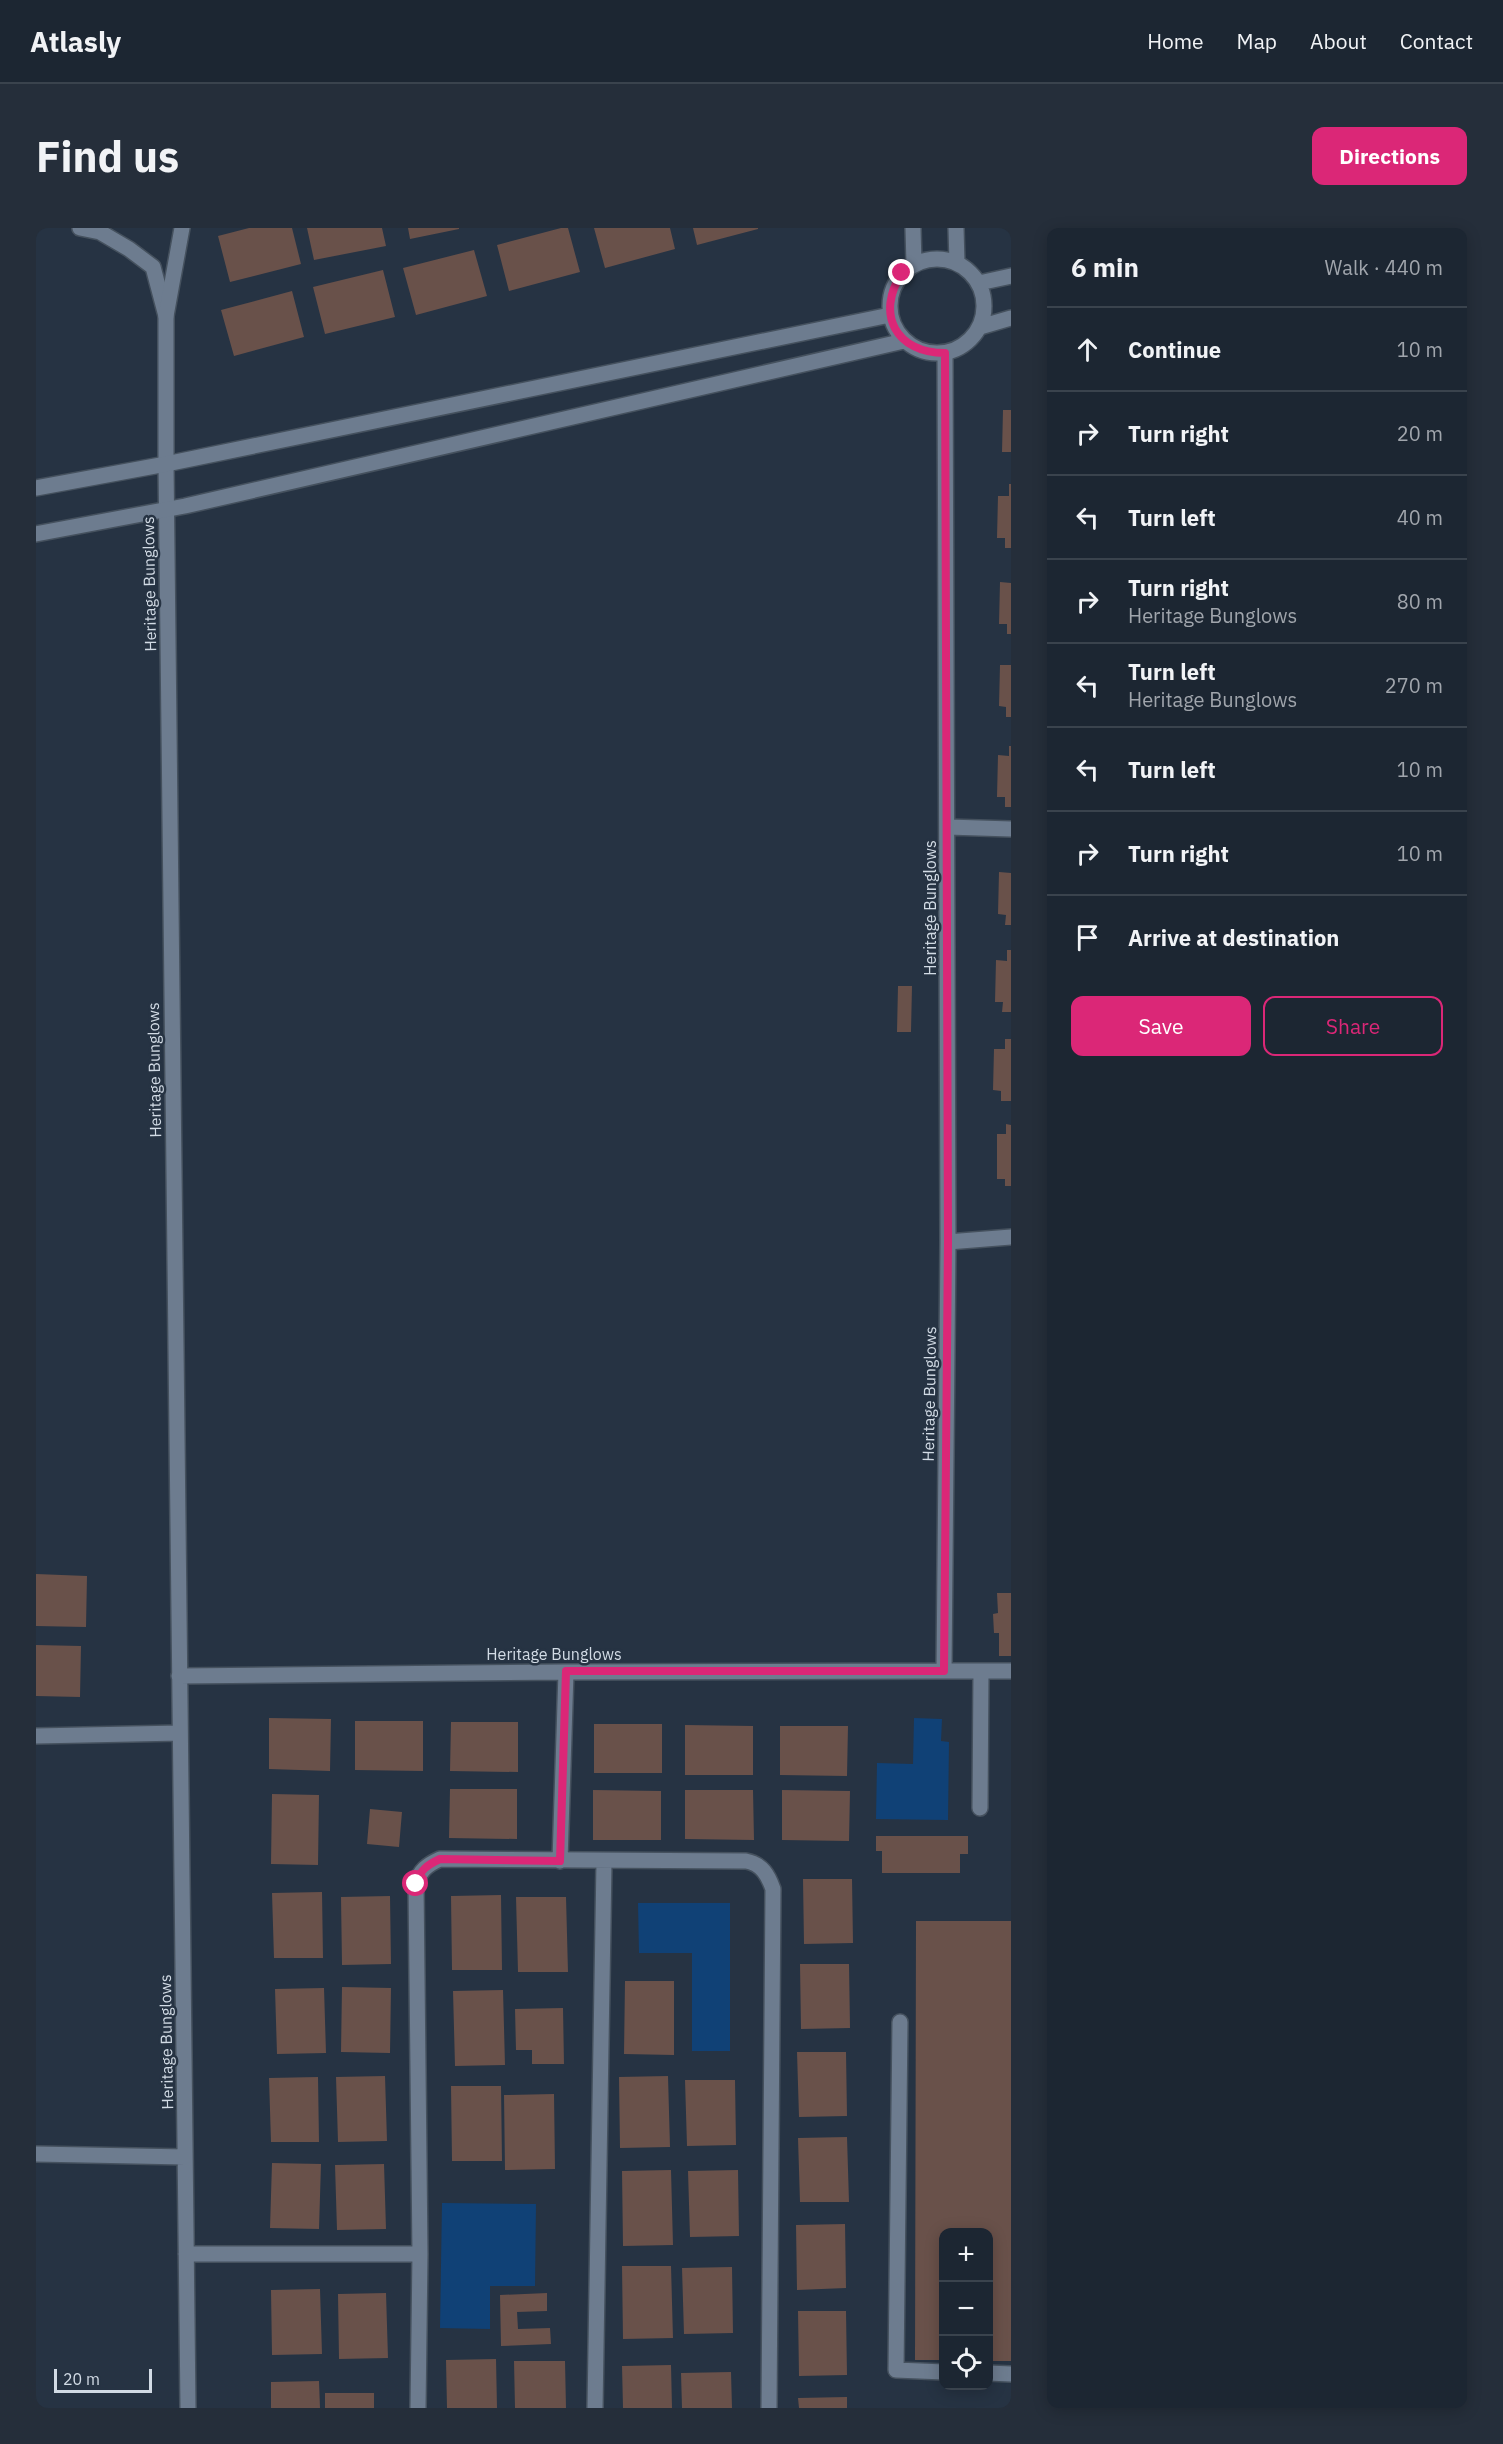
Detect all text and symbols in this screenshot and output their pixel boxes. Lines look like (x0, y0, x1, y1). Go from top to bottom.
text: Atlasly (30, 23, 121, 60)
text: Home (1147, 27, 1204, 55)
text: Map (1237, 27, 1277, 55)
text: About (1310, 27, 1367, 55)
text: Contact (1400, 27, 1473, 55)
button: Directions (1312, 127, 1467, 185)
text: Find us (36, 129, 179, 184)
text: 6 min (1071, 250, 1139, 284)
text: Walk · 440 m (1325, 254, 1443, 281)
route end (888, 259, 914, 285)
icon: ahead (1071, 333, 1104, 366)
text: Continue (1128, 335, 1221, 364)
text: 10 m (1397, 336, 1443, 363)
icon: right (1071, 417, 1104, 450)
text: Turn right (1128, 419, 1229, 448)
text: 20 m (1397, 420, 1443, 447)
icon: left (1071, 501, 1104, 534)
text: Turn left (1128, 503, 1216, 532)
text: 40 m (1397, 504, 1443, 531)
street label: Heritage Bunglows (138, 516, 160, 652)
text: Turn right (1128, 573, 1229, 602)
icon: right (1071, 585, 1104, 618)
text: 80 m (1397, 588, 1443, 615)
text: Heritage Bunglows (1128, 602, 1297, 629)
text: Turn left (1128, 657, 1216, 686)
icon: left (1071, 669, 1104, 702)
text: 270 m (1385, 672, 1443, 699)
text: Heritage Bunglows (1128, 686, 1297, 713)
icon: left (1071, 753, 1104, 786)
text: Turn left (1128, 755, 1216, 784)
text: 10 m (1397, 756, 1443, 783)
icon: right (1071, 837, 1104, 870)
text: Turn right (1128, 839, 1229, 868)
street label: Heritage Bunglows (920, 840, 940, 976)
text: 10 m (1397, 840, 1443, 867)
icon: arrive (1071, 921, 1104, 954)
text: Arrive at destination (1128, 923, 1339, 952)
button: Save (1071, 996, 1251, 1056)
button: Share (1263, 996, 1443, 1056)
street label: Heritage Bunglows (143, 1002, 165, 1138)
street label: Heritage Bunglows (918, 1326, 940, 1462)
street label: Heritage Bunglows (486, 1644, 622, 1664)
route start (402, 1870, 428, 1896)
street label: Heritage Bunglows (155, 1974, 177, 2110)
map controls (939, 2228, 993, 2390)
button: + (939, 2228, 993, 2282)
button: − (939, 2282, 993, 2336)
button: locate (939, 2336, 993, 2390)
scale bar (54, 2366, 152, 2394)
text: 20 m (63, 2369, 100, 2389)

